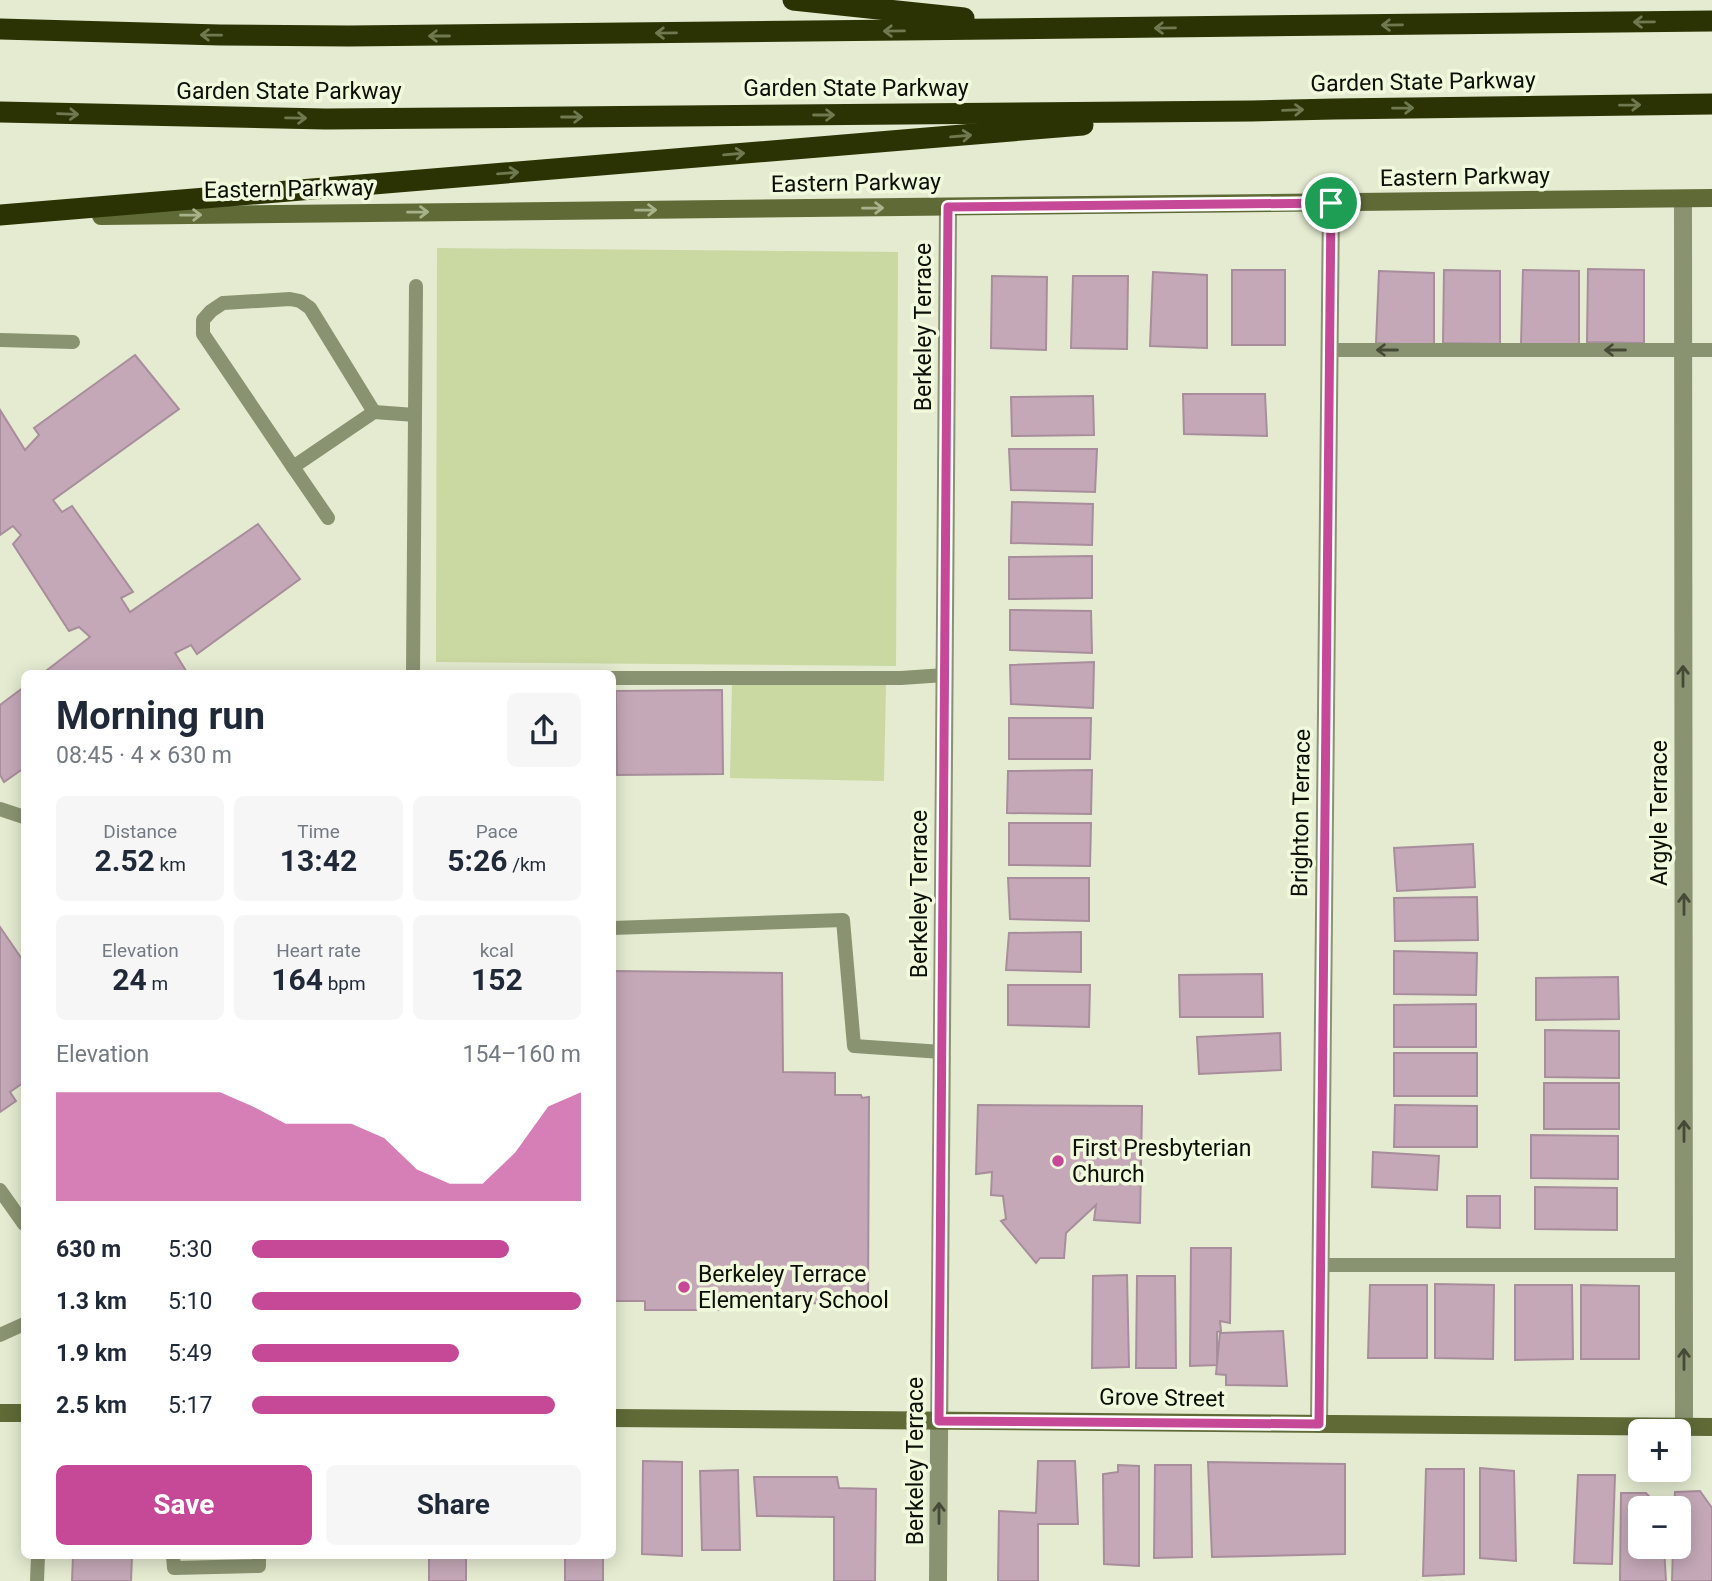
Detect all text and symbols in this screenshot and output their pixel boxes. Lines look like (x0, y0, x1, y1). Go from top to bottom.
one-way arrow (1633, 15, 1656, 29)
one-way arrow (1381, 18, 1404, 32)
one-way arrow (1153, 21, 1176, 34)
one-way arrow (882, 24, 905, 38)
one-way arrow (655, 27, 678, 40)
one-way arrow (200, 28, 223, 42)
one-way arrow (427, 29, 450, 43)
street label: Garden State Parkway (1310, 67, 1536, 97)
street label: Garden State Parkway (743, 75, 969, 102)
street label: Garden State Parkway (176, 78, 402, 105)
one-way arrow (1618, 98, 1641, 112)
one-way arrow (1391, 101, 1414, 115)
one-way arrow (1282, 103, 1305, 117)
one-way arrow (56, 108, 79, 121)
one-way arrow (812, 108, 835, 122)
one-way arrow (560, 110, 583, 124)
one-way arrow (284, 112, 307, 125)
one-way arrow (949, 129, 972, 142)
one-way arrow (722, 147, 745, 160)
street label: Eastern Parkway (1380, 162, 1550, 192)
one-way arrow (496, 166, 518, 179)
street label: Eastern Parkway (771, 168, 941, 198)
pin (1301, 173, 1361, 233)
street label: Eastern Parkway (204, 174, 374, 204)
icon: arrive (1312, 184, 1350, 222)
one-way arrow (861, 201, 884, 215)
one-way arrow (634, 203, 657, 217)
one-way arrow (406, 205, 429, 219)
one-way arrow (179, 208, 202, 222)
street label: Berkeley Terrace (910, 243, 937, 411)
one-way arrow (1376, 343, 1399, 357)
one-way arrow (1603, 343, 1626, 357)
one-way arrow (1676, 665, 1690, 688)
button: share (507, 693, 581, 767)
text: Morning run (56, 694, 265, 738)
street label: Brighton Terrace (1286, 729, 1316, 897)
street label: Argyle Terrace (1646, 740, 1673, 886)
text: 08:45 · 4 × 630 m (56, 742, 232, 769)
street label: Berkeley Terrace (906, 810, 933, 978)
text: Distance (103, 820, 177, 843)
text: Time (297, 820, 340, 843)
text: Pace (476, 820, 518, 843)
text: 2.52 (94, 843, 155, 878)
text: 13:42 (280, 843, 357, 878)
text: 5:26 (447, 843, 507, 878)
text: km (155, 853, 186, 876)
text: /km (507, 853, 546, 876)
one-way arrow (1677, 893, 1691, 916)
text: Elevation (102, 939, 179, 962)
text: Heart rate (276, 939, 361, 962)
text: kcal (480, 939, 514, 962)
text: 24 (112, 962, 147, 997)
text: 164 (271, 962, 323, 997)
text: 152 (471, 962, 523, 997)
text: m (147, 972, 168, 995)
text: bpm (323, 972, 366, 995)
text: Elevation (56, 1041, 149, 1068)
text: 154–160 m (462, 1041, 581, 1068)
one-way arrow (1677, 1120, 1691, 1143)
place label: First Presbyterian Church (1072, 1135, 1251, 1188)
marker: First Presbyterian Church (1050, 1153, 1066, 1169)
text: 630 m (56, 1236, 121, 1263)
text: 5:30 (168, 1236, 212, 1263)
place label: Berkeley Terrace Elementary School (698, 1261, 889, 1314)
marker: Berkeley Terrace Elementary School (676, 1279, 692, 1295)
text: 1.3 km (56, 1288, 127, 1315)
text: 5:10 (168, 1288, 212, 1315)
text: 1.9 km (56, 1340, 127, 1367)
text: 5:49 (168, 1340, 212, 1367)
one-way arrow (1677, 1348, 1691, 1371)
street label: Berkeley Terrace (902, 1377, 929, 1545)
street label: Grove Street (1099, 1383, 1225, 1413)
text: 2.5 km (56, 1392, 127, 1419)
text: 5:17 (168, 1392, 212, 1419)
map controls (1628, 1419, 1691, 1559)
button: + (1628, 1419, 1691, 1482)
button: Save (56, 1465, 312, 1545)
button: Share (326, 1465, 581, 1545)
button: − (1628, 1496, 1691, 1559)
one-way arrow (932, 1502, 946, 1525)

